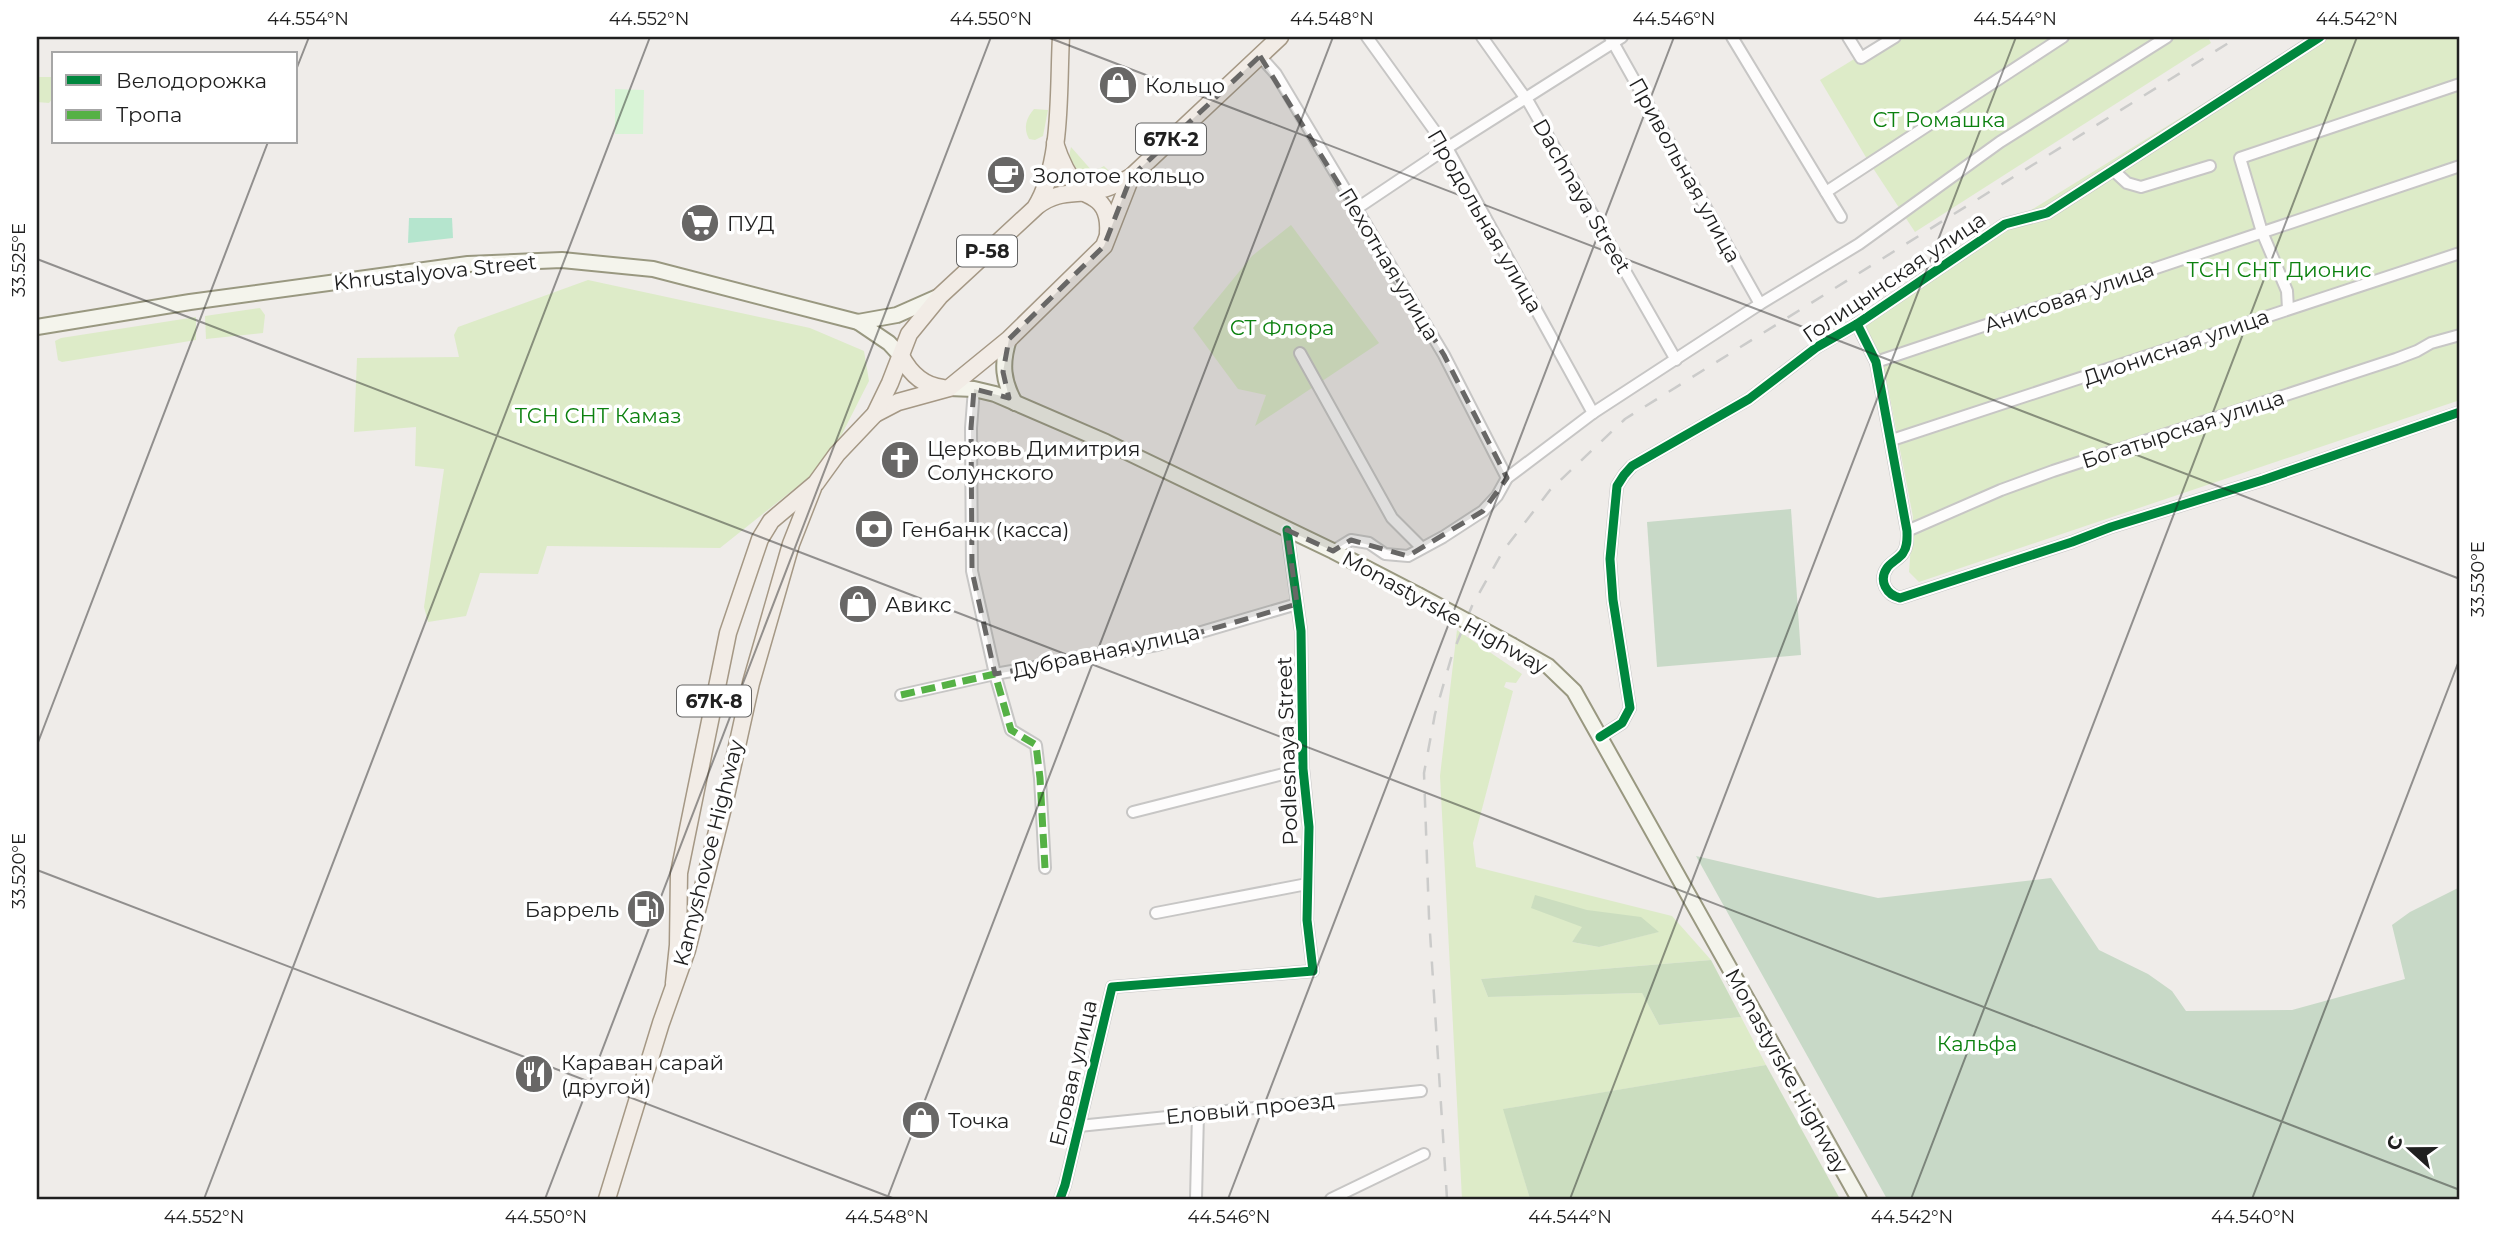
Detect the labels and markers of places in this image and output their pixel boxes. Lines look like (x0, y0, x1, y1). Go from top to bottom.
shop icon: Кольцо (1097, 64, 1139, 106)
place label: Кольцо (1145, 73, 1225, 98)
cafe icon: Золотое кольцо (985, 154, 1027, 196)
place label: Золотое кольцо (1033, 163, 1205, 188)
supermarket icon: ПУД (679, 202, 721, 244)
place label: ПУД (727, 211, 774, 236)
place label: Церковь Димитрия Солунского (927, 436, 1140, 485)
church icon: Церковь Димитрия Солунского (879, 439, 921, 481)
bank icon: Генбанк (касса) (853, 508, 895, 550)
place label: Генбанк (касса) (901, 517, 1069, 542)
shop icon: Авикс (837, 583, 879, 625)
place label: Авикс (885, 592, 952, 617)
fuel station icon: Баррель (625, 888, 667, 930)
place label: Баррель (525, 897, 619, 922)
place label: Караван сарай (другой) (561, 1050, 724, 1099)
restaurant icon: Караван сарай (другой) (513, 1053, 555, 1095)
shop icon: Точка (900, 1099, 942, 1141)
place label: Точка (948, 1108, 1009, 1133)

